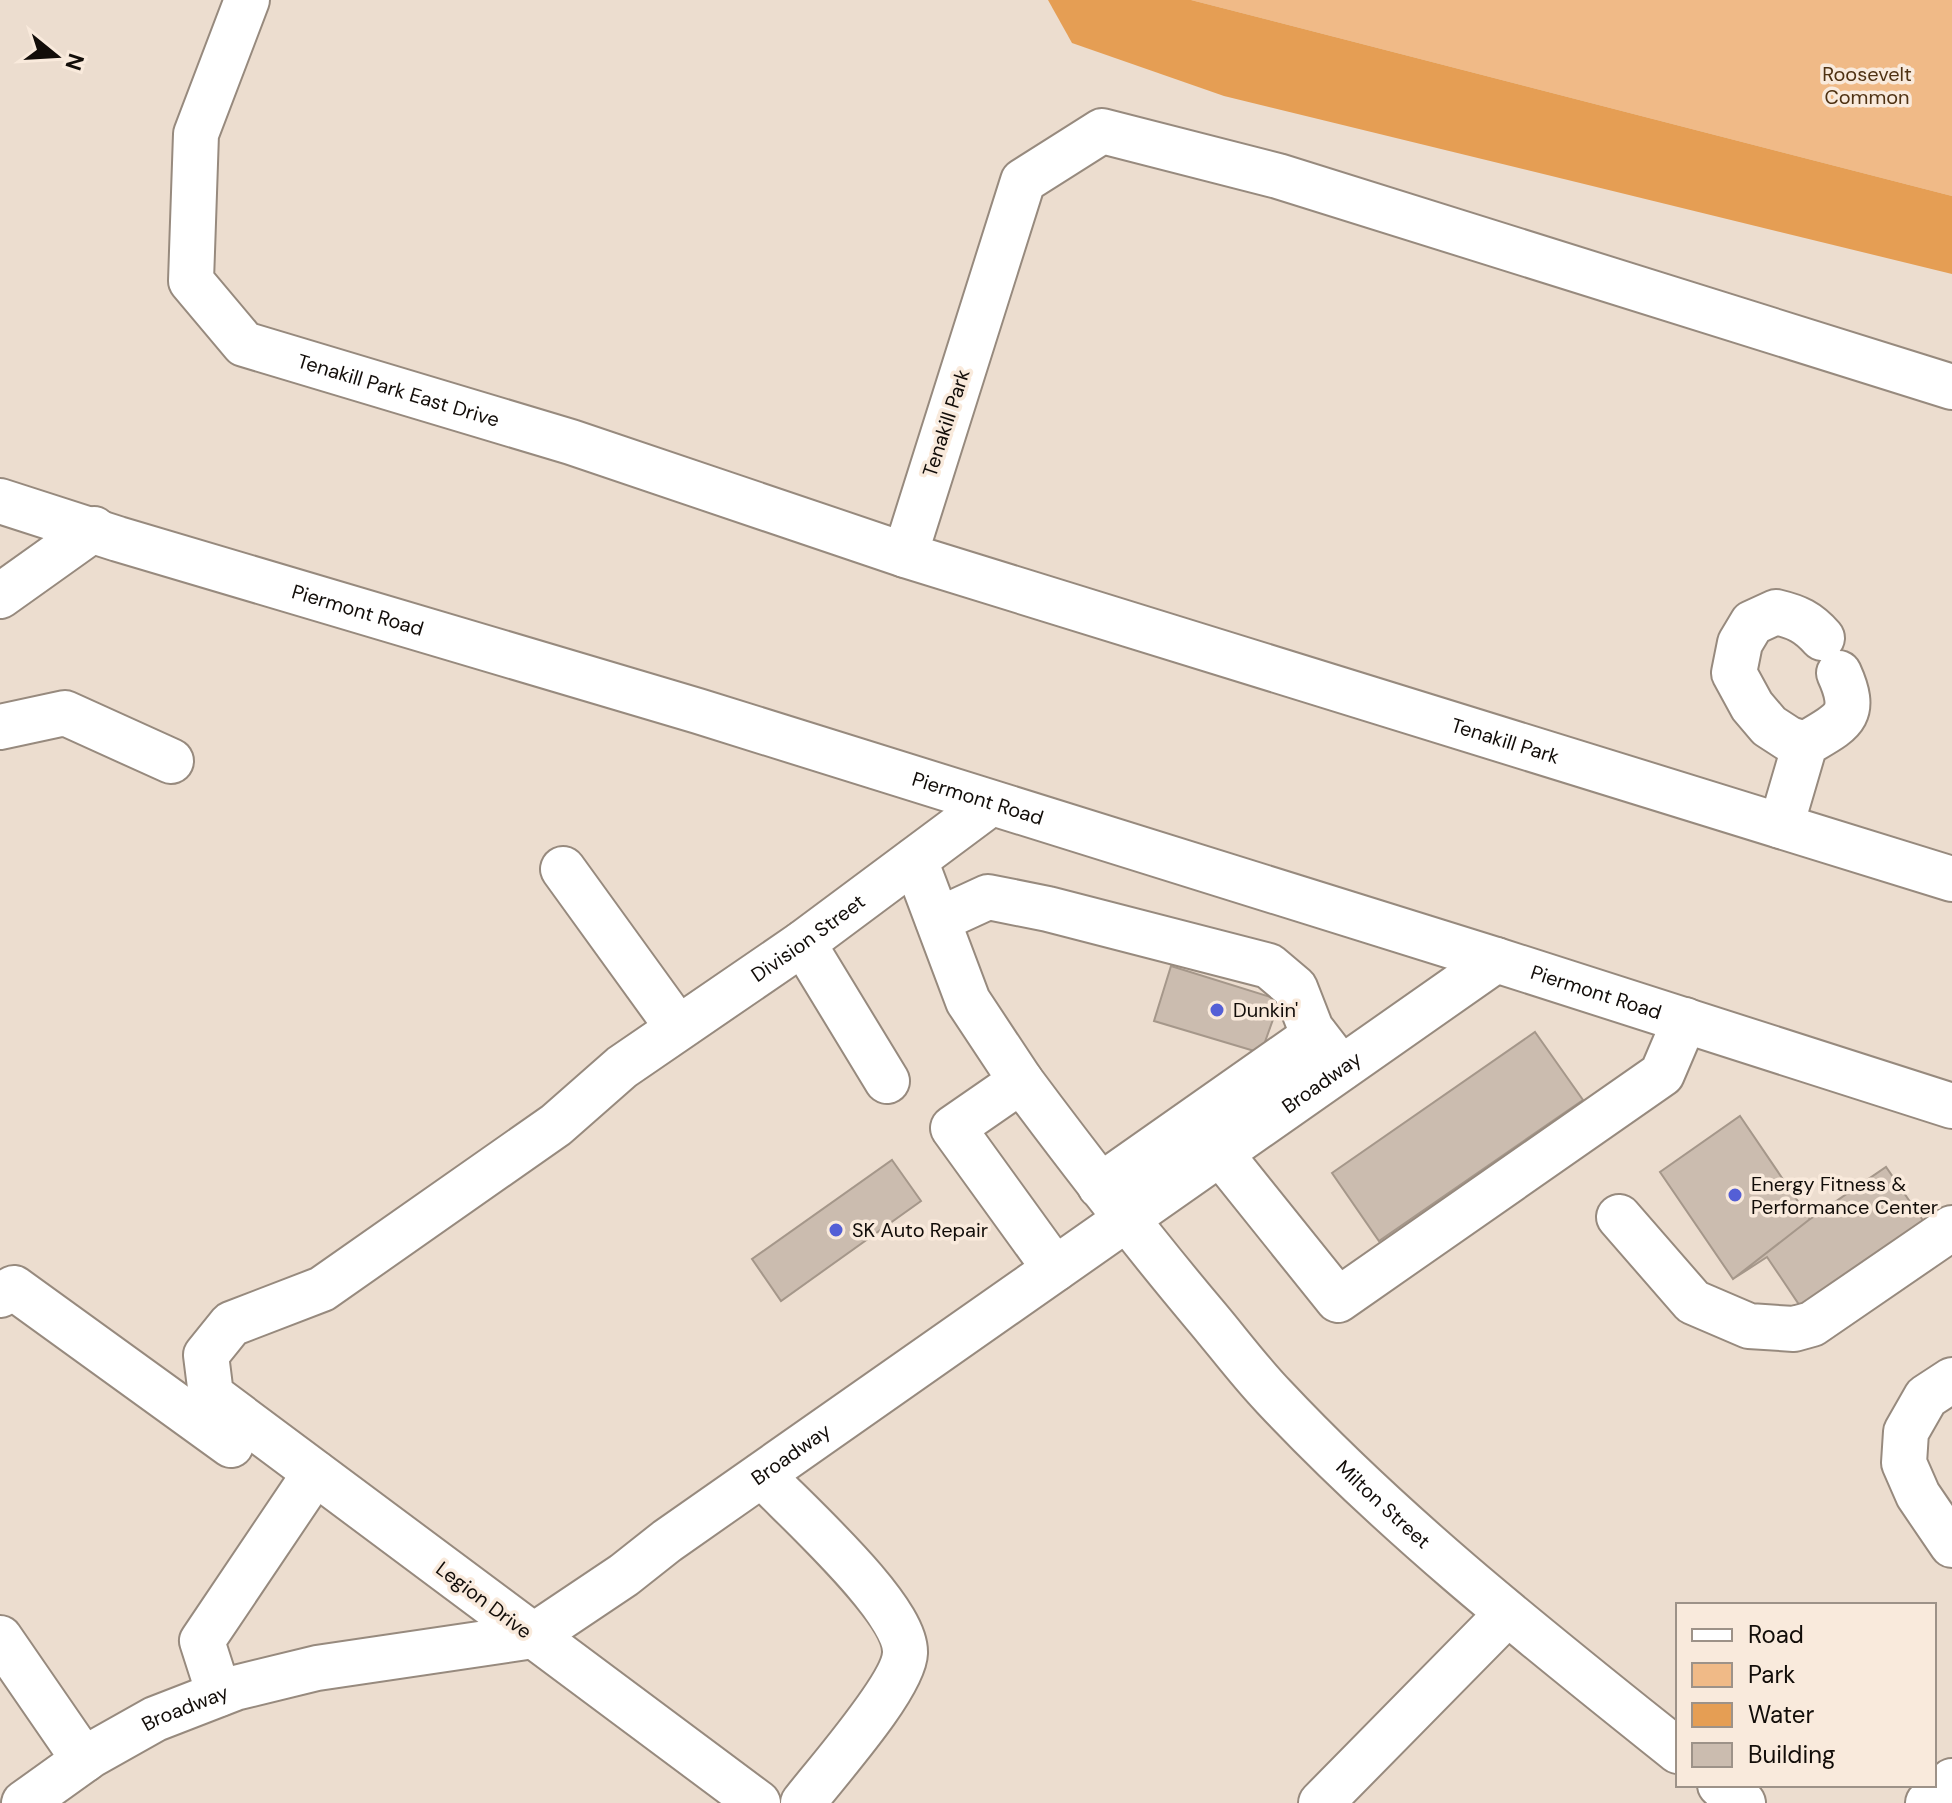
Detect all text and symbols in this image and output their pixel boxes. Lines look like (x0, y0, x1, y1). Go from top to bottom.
north arrow (16, 16, 96, 96)
text: N (58, 50, 91, 74)
park label: Roosevelt Common (1822, 61, 1912, 110)
street label: Tenakill Park East Drive (294, 348, 503, 433)
street label: Tenakill Park (916, 366, 976, 480)
street label: Piermont Road (289, 578, 427, 642)
street label: Tenakill Park (1448, 712, 1563, 770)
street label: Piermont Road (909, 766, 1047, 831)
street label: Division Street (746, 888, 870, 988)
street label: Piermont Road (1527, 959, 1665, 1025)
place label: Dunkin' (1233, 997, 1298, 1023)
marker: Dunkin' (1208, 1001, 1226, 1019)
street label: Broadway (1277, 1046, 1366, 1119)
place label: Energy Fitness & Performance Center (1751, 1171, 1938, 1220)
marker: Energy Fitness & Performance Center (1726, 1186, 1744, 1204)
place label: SK Auto Repair (852, 1217, 988, 1243)
marker: SK Auto Repair (827, 1221, 845, 1239)
street label: Broadway (746, 1417, 836, 1491)
street label: Milton Street (1331, 1454, 1436, 1554)
street label: Legion Drive (431, 1555, 537, 1645)
legend (1676, 1603, 1936, 1787)
text: Road (1748, 1619, 1804, 1650)
text: Park (1748, 1659, 1795, 1690)
street label: Broadway (137, 1679, 232, 1737)
text: Water (1748, 1699, 1814, 1730)
text: Building (1748, 1739, 1835, 1770)

